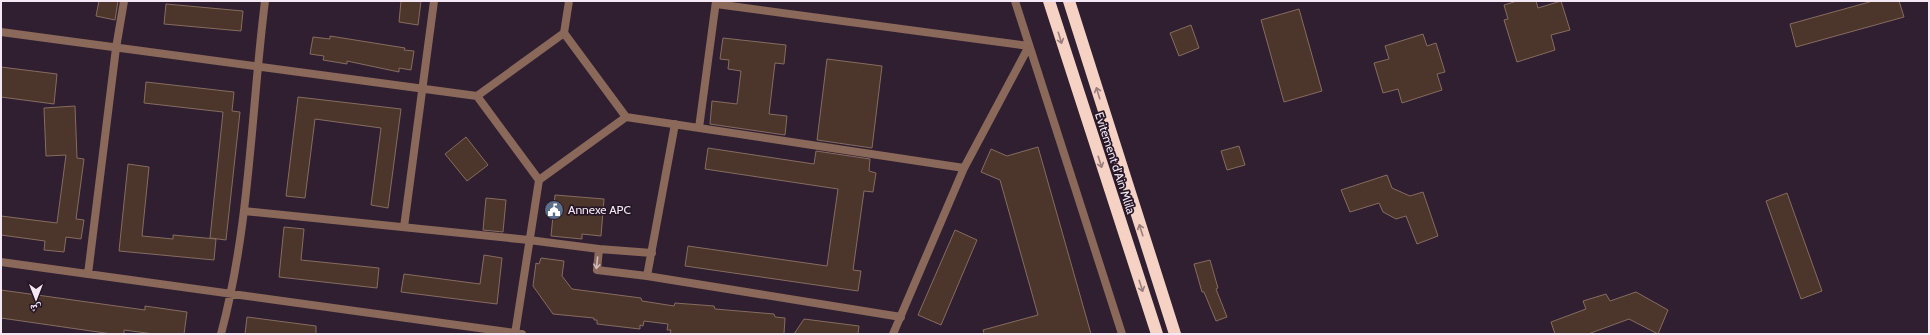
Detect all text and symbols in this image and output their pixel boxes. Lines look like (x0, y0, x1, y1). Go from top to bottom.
one-way arrow (1057, 32, 1065, 44)
one-way arrow (1094, 87, 1101, 100)
street label: Evitement d'Ain Mlila (1092, 110, 1139, 216)
one-way arrow (1097, 155, 1104, 168)
public building icon: Annexe APC (543, 199, 565, 221)
place label: Annexe APC (568, 202, 631, 217)
one-way arrow (1137, 224, 1144, 237)
one-way arrow (594, 256, 601, 269)
north arrow (16, 279, 56, 319)
one-way arrow (1138, 279, 1145, 292)
text: ش (30, 301, 42, 316)

